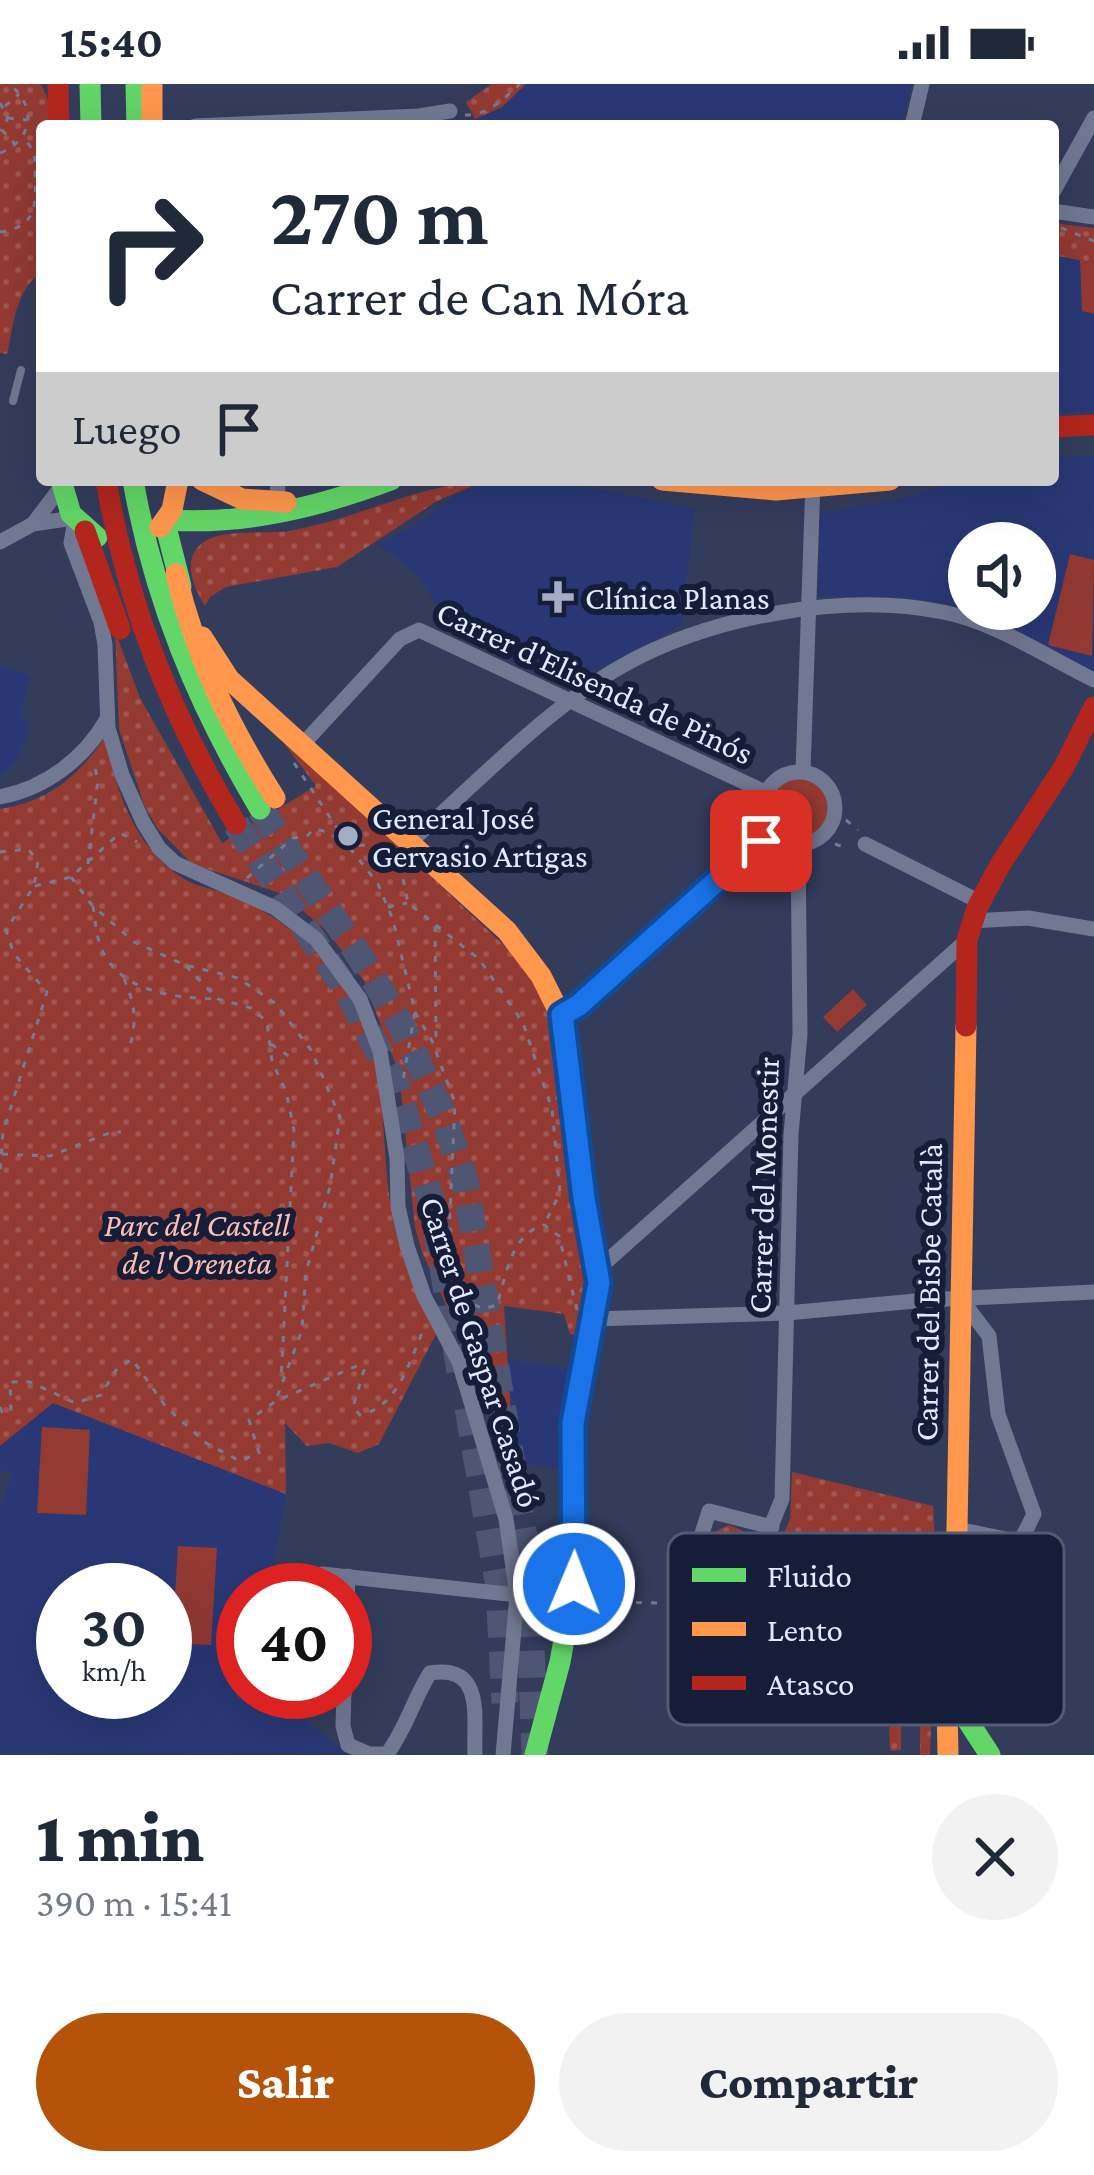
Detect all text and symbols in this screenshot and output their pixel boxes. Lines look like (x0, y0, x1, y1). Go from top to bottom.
text: 15:40 (60, 17, 163, 67)
icon: right (72, 168, 228, 324)
text: 270 m (270, 169, 489, 262)
text: Carrer de Can Móra (270, 267, 690, 327)
icon: arrive (206, 396, 272, 462)
text: Luego (72, 404, 182, 454)
map controls (948, 522, 1056, 630)
button: sound (948, 522, 1056, 630)
place label: Clínica Planas (585, 579, 770, 616)
marker: Clínica Planas (542, 581, 574, 613)
street label: Carrer d'Elisenda de Pinós (431, 592, 759, 772)
pin (710, 790, 812, 892)
place label: General José Gervasio Artigas (372, 799, 588, 874)
icon: arrive (728, 808, 794, 874)
marker: General José Gervasio Artigas (335, 823, 361, 849)
street label: Carrer del Monestir (740, 1056, 786, 1314)
street label: Carrer del Bisbe Català (907, 1143, 949, 1441)
street label: Carrer de Gaspar Casadó (413, 1192, 549, 1512)
park label: Parc del Castell de l'Oreneta (104, 1206, 291, 1281)
position arrow (511, 1521, 637, 1647)
legend (668, 1533, 1064, 1725)
text: Fluido (767, 1557, 852, 1594)
speed limit sign: 40 (216, 1563, 372, 1719)
text: 30 (81, 1592, 147, 1659)
text: Lento (767, 1611, 843, 1648)
text: km/h (82, 1654, 146, 1687)
text: Atasco (767, 1665, 854, 1702)
button: close (932, 1794, 1058, 1920)
text: 1 min (36, 1796, 204, 1876)
text: 390 m · 15:41 (36, 1881, 232, 1924)
button: Salir (36, 2013, 535, 2151)
button: Compartir (559, 2013, 1058, 2151)

